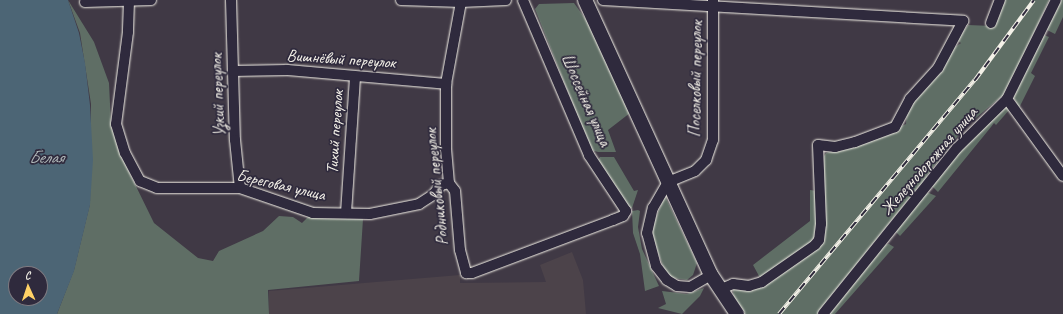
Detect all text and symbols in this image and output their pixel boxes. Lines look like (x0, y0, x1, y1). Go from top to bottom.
street label: Поселковый переулок (685, 21, 707, 137)
street label: Вишнёвый переулок (286, 45, 396, 73)
street label: Шоссейная улица (556, 50, 616, 150)
street label: Узкий переулок (206, 53, 230, 137)
street label: Тихий переулок (322, 89, 348, 175)
street label: Железнодорожная улица (876, 102, 982, 220)
street label: Родниковый переулок (421, 128, 453, 246)
water label: Белая (29, 146, 63, 168)
street label: Береговая улица (234, 165, 328, 205)
north arrow (8, 266, 48, 306)
text: С (24, 268, 30, 282)

